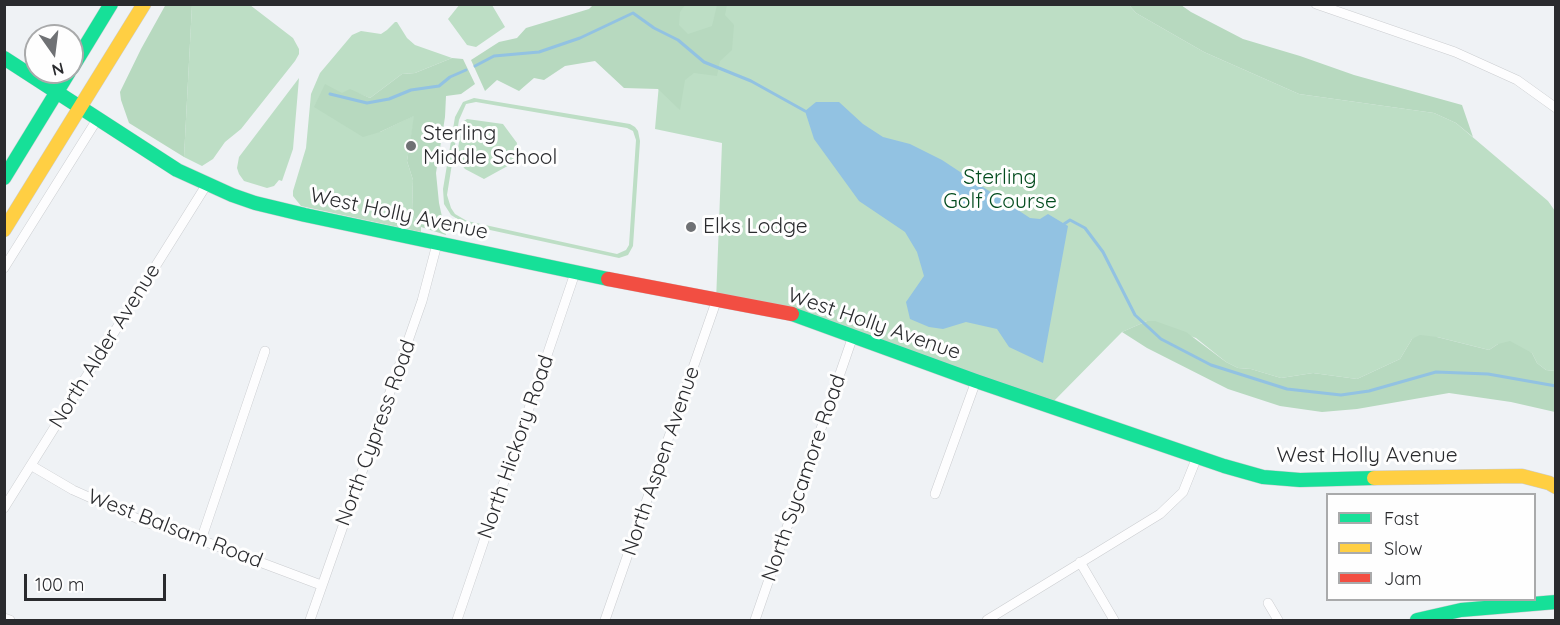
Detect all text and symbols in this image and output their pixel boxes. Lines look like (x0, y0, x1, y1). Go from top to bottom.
north arrow (24, 24, 84, 84)
text: N (50, 58, 66, 81)
place label: Sterling Middle School (423, 121, 557, 171)
marker: Sterling Middle School (404, 139, 418, 153)
park label: Sterling Golf Course (943, 165, 1057, 215)
street label: West Holly Avenue (308, 183, 490, 245)
place label: Elks Lodge (703, 214, 808, 240)
marker: Elks Lodge (684, 220, 698, 234)
street label: North Alder Avenue (44, 259, 166, 433)
street label: West Holly Avenue (784, 283, 964, 365)
street label: North Cypress Road (331, 336, 421, 530)
street label: North Hickory Road (473, 352, 559, 542)
street label: North Aspen Avenue (617, 363, 705, 559)
street label: North Sycamore Road (757, 371, 851, 585)
street label: West Holly Avenue (1276, 443, 1458, 469)
street label: West Balsam Road (84, 484, 266, 574)
legend (1326, 493, 1536, 601)
text: Fast (1384, 507, 1419, 530)
text: Slow (1384, 537, 1422, 560)
scale bar (27, 562, 170, 600)
text: Jam (1384, 567, 1422, 590)
text: 100 m (35, 573, 84, 596)

